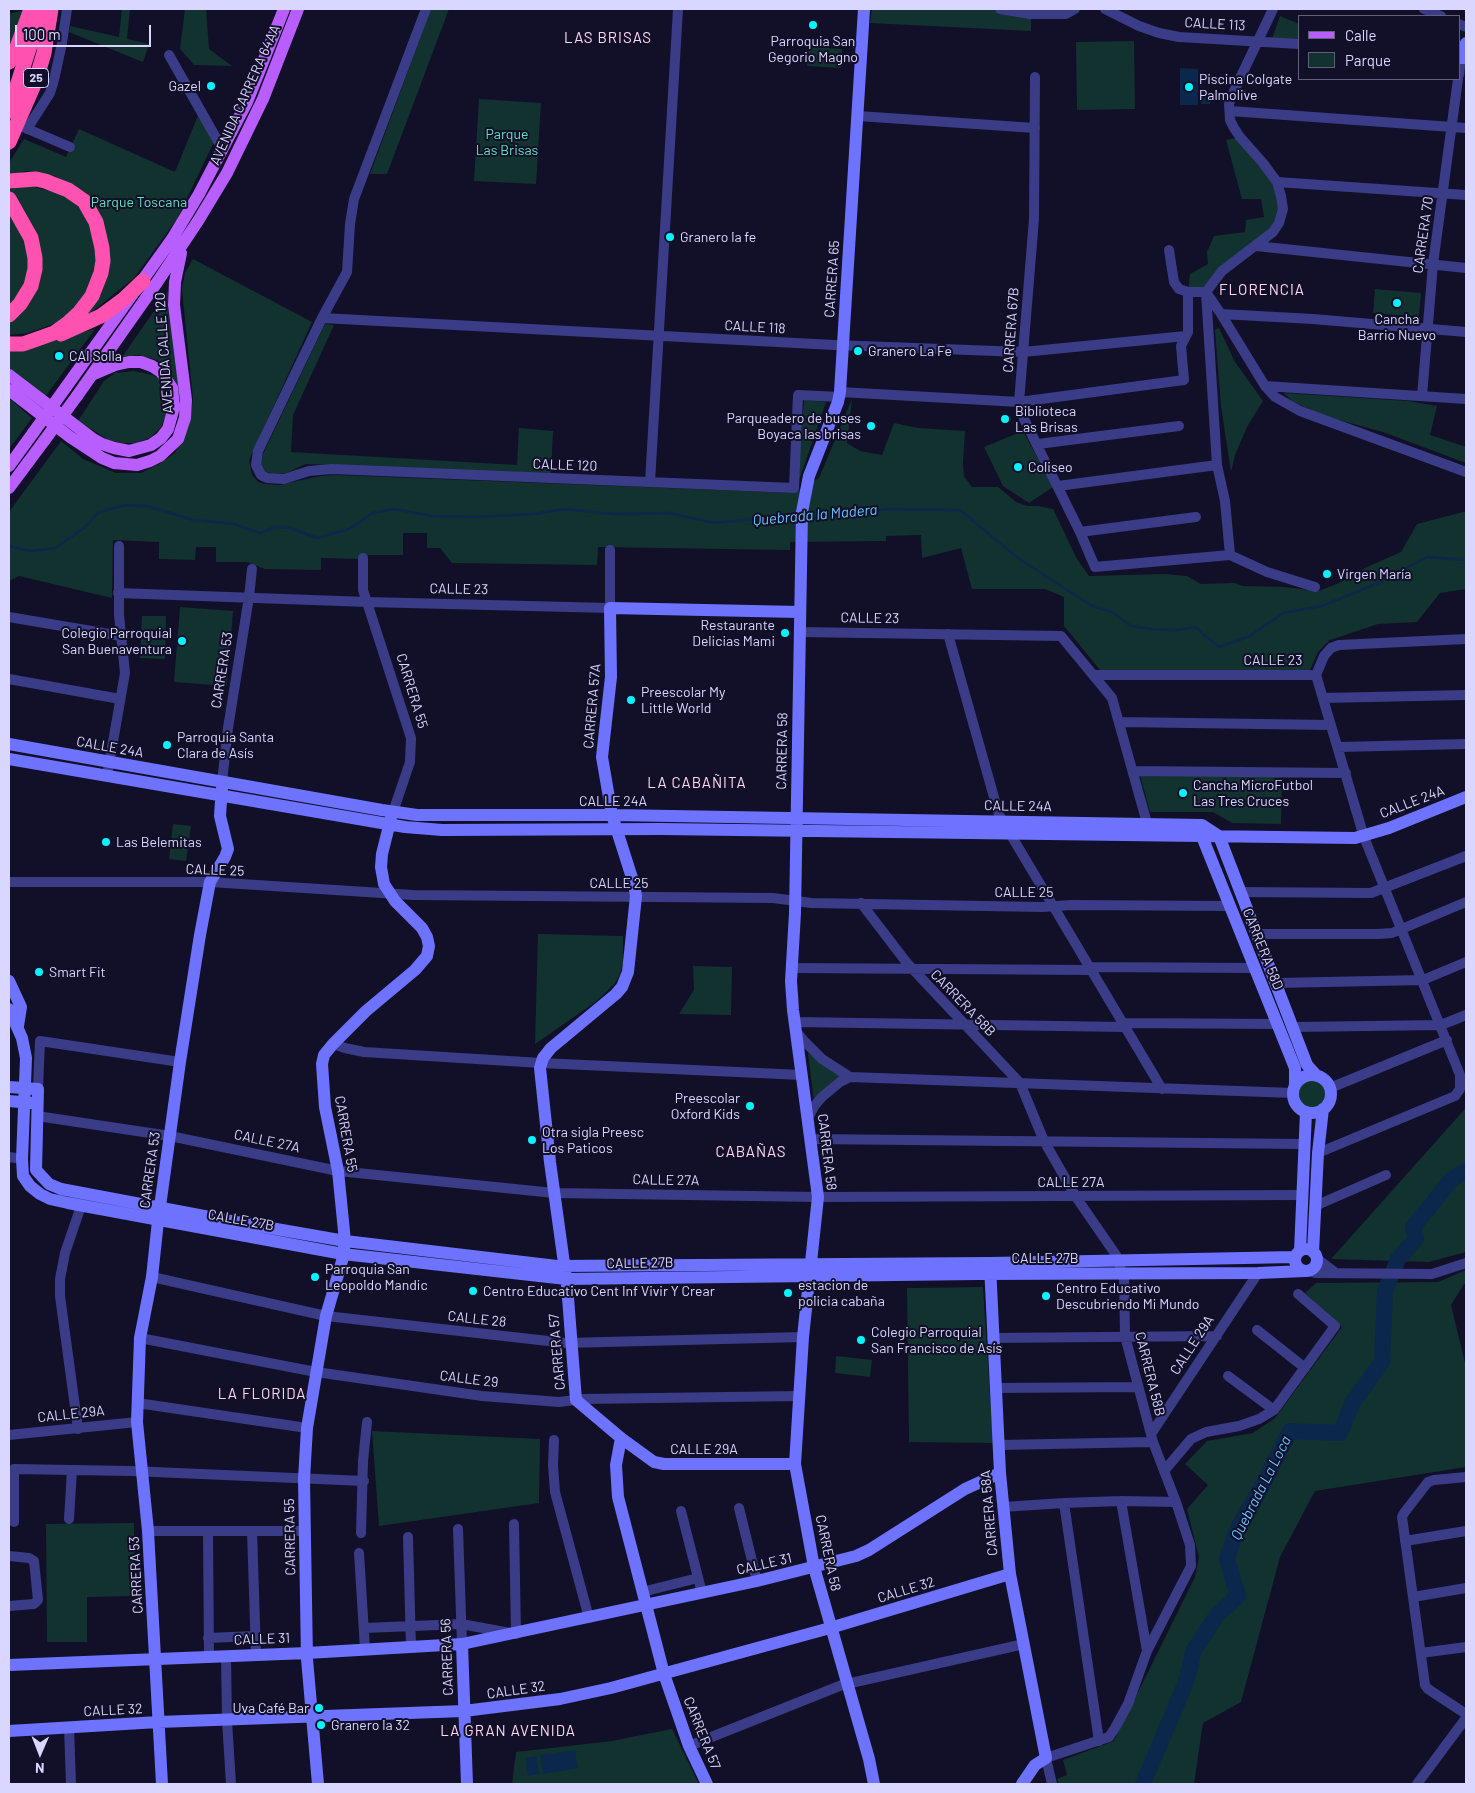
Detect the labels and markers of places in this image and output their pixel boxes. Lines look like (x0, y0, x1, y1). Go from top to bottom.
marker: Parroquia San Gegorio Magno (807, 19, 819, 31)
place label: Parroquia San Gegorio Magno (768, 33, 858, 65)
place label: Piscina Colgate Palmolive (1199, 71, 1292, 104)
place label: Gazel (168, 78, 201, 94)
marker: Gazel (205, 80, 217, 92)
marker: Piscina Colgate Palmolive (1183, 81, 1195, 93)
place label: Granero la fe (680, 229, 756, 245)
marker: Granero la fe (664, 231, 676, 243)
marker: Cancha Barrio Nuevo (1391, 297, 1403, 309)
place label: Cancha Barrio Nuevo (1358, 311, 1436, 344)
place label: Granero La Fe (868, 343, 952, 359)
marker: Granero La Fe (852, 345, 864, 357)
place label: CAI Solla (69, 348, 122, 364)
marker: CAI Solla (53, 350, 65, 362)
place label: Biblioteca Las Brisas (1015, 403, 1078, 436)
place label: Parqueadero de buses Boyaca las brisas (726, 410, 861, 442)
marker: Biblioteca Las Brisas (999, 413, 1011, 425)
marker: Parqueadero de buses Boyaca las brisas (865, 420, 877, 432)
place label: Coliseo (1028, 459, 1073, 475)
marker: Coliseo (1012, 461, 1024, 473)
place label: Virgen María (1337, 566, 1411, 582)
marker: Virgen María (1321, 568, 1333, 580)
place label: Restaurante Delicias Mami (692, 617, 775, 650)
place label: Colegio Parroquial San Buenaventura (61, 625, 172, 658)
marker: Restaurante Delicias Mami (779, 627, 791, 639)
marker: Colegio Parroquial San Buenaventura (176, 635, 188, 647)
place label: Preescolar My Little World (641, 684, 725, 716)
marker: Preescolar My Little World (625, 694, 637, 706)
place label: Parroquia Santa Clara de Asís (177, 729, 274, 762)
marker: Parroquia Santa Clara de Asís (161, 739, 173, 751)
place label: Cancha MicroFutbol Las Tres Cruces (1193, 777, 1313, 810)
marker: Cancha MicroFutbol Las Tres Cruces (1177, 787, 1189, 799)
place label: Las Belemitas (116, 834, 202, 850)
marker: Las Belemitas (100, 836, 112, 848)
place label: Smart Fit (49, 964, 106, 980)
marker: Smart Fit (33, 966, 45, 978)
place label: Preescolar Oxford Kids (671, 1090, 740, 1122)
marker: Preescolar Oxford Kids (744, 1100, 756, 1112)
place label: Otra sigla Preesc Los Paticos (542, 1124, 644, 1156)
marker: Otra sigla Preesc Los Paticos (526, 1134, 538, 1146)
place label: Parroquia San Leopoldo Mandic (325, 1261, 428, 1294)
marker: Parroquia San Leopoldo Mandic (309, 1271, 321, 1283)
place label: estacion de policia cabaña (798, 1277, 885, 1310)
place label: Centro Educativo Descubriendo Mi Mundo (1056, 1280, 1199, 1312)
place label: Centro Educativo Cent Inf Vivir Y Crear (483, 1283, 715, 1299)
marker: Centro Educativo Cent Inf Vivir Y Crear (467, 1285, 479, 1297)
marker: estacion de policia cabaña (782, 1287, 794, 1299)
marker: Centro Educativo Descubriendo Mi Mundo (1040, 1290, 1052, 1302)
place label: Colegio Parroquial San Francisco de Asís (871, 1324, 1002, 1356)
marker: Colegio Parroquial San Francisco de Asís (855, 1334, 867, 1346)
place label: Uva Café Bar (232, 1700, 309, 1716)
marker: Uva Café Bar (313, 1702, 325, 1714)
place label: Granero la 32 (331, 1717, 410, 1733)
marker: Granero la 32 (315, 1719, 327, 1731)

